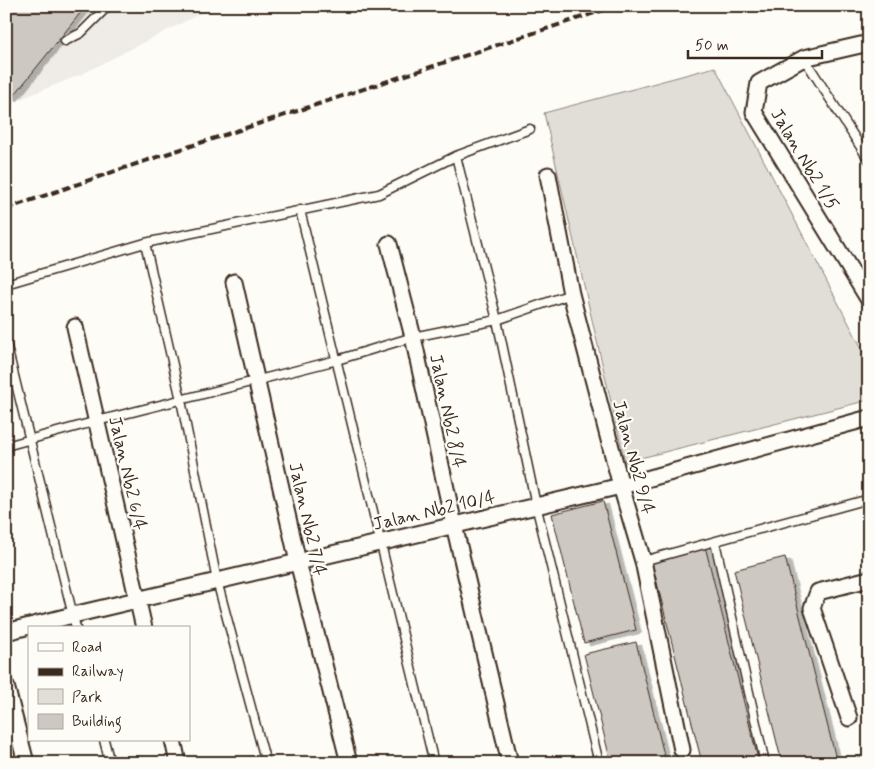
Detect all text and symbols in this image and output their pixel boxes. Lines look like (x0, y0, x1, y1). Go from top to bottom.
scale bar (688, 28, 821, 60)
text: 50 m (695, 36, 729, 56)
street label: Jalan Nb2 1/5 (764, 104, 844, 215)
street label: Jalan Nb2 8/4 (423, 352, 471, 471)
street label: Jalan Nb2 9/4 (606, 398, 660, 517)
street label: Jalan Nb2 6/4 (102, 414, 152, 533)
street label: Jalan Nb2 7/4 (282, 460, 332, 578)
street label: Jalan Nb2 10/4 (371, 485, 498, 537)
legend (28, 626, 190, 742)
text: Road (72, 638, 102, 658)
text: Railway (72, 662, 124, 682)
text: Park (72, 688, 102, 708)
text: Building (72, 712, 122, 733)

